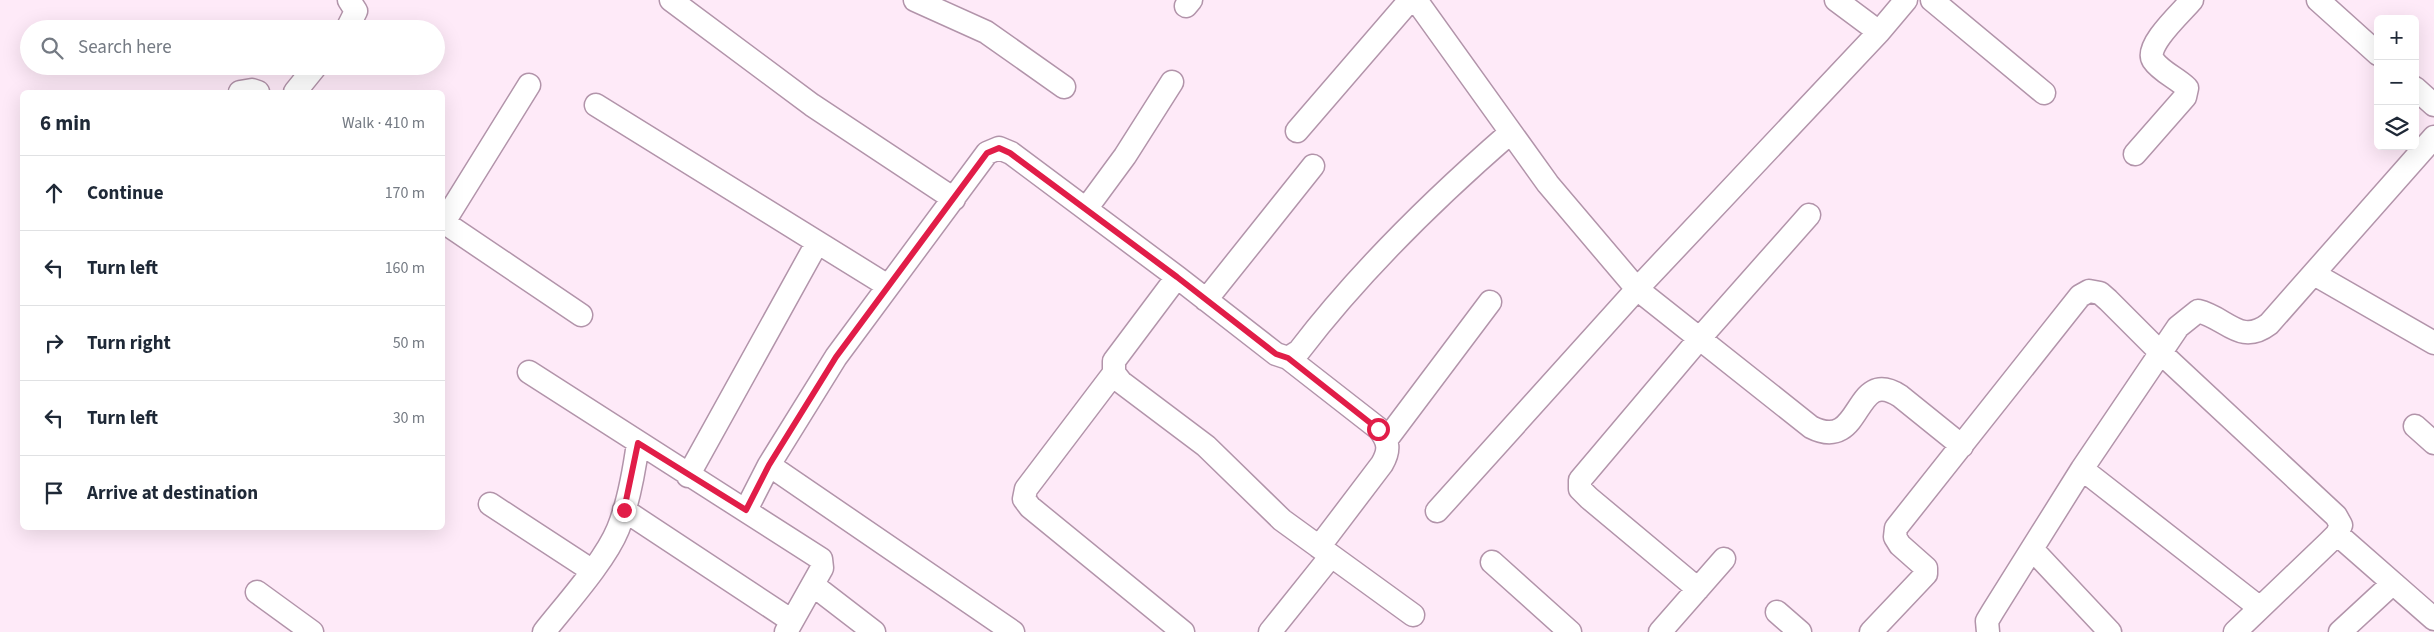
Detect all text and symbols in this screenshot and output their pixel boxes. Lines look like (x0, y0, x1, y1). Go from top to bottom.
map controls (2374, 15, 2419, 150)
button: + (2374, 15, 2419, 60)
search box (20, 20, 445, 75)
icon: search (38, 34, 66, 62)
text: Search here (78, 34, 172, 61)
button: − (2374, 60, 2419, 105)
button: layers (2374, 105, 2419, 150)
text: 6 min (40, 108, 91, 138)
text: Walk · 410 m (342, 112, 425, 134)
icon: ahead (40, 179, 68, 207)
text: Continue (87, 180, 164, 207)
text: 170 m (385, 182, 425, 204)
icon: left (40, 254, 68, 282)
text: Turn left (87, 255, 158, 282)
text: 160 m (385, 257, 425, 279)
icon: right (40, 329, 68, 357)
text: Turn right (87, 330, 171, 357)
text: 50 m (393, 332, 425, 354)
icon: left (40, 404, 68, 432)
text: Turn left (87, 405, 158, 432)
text: 30 m (393, 407, 425, 429)
route start (1367, 418, 1390, 441)
icon: arrive (40, 479, 68, 507)
text: Arrive at destination (87, 480, 258, 507)
route end (613, 499, 636, 522)

